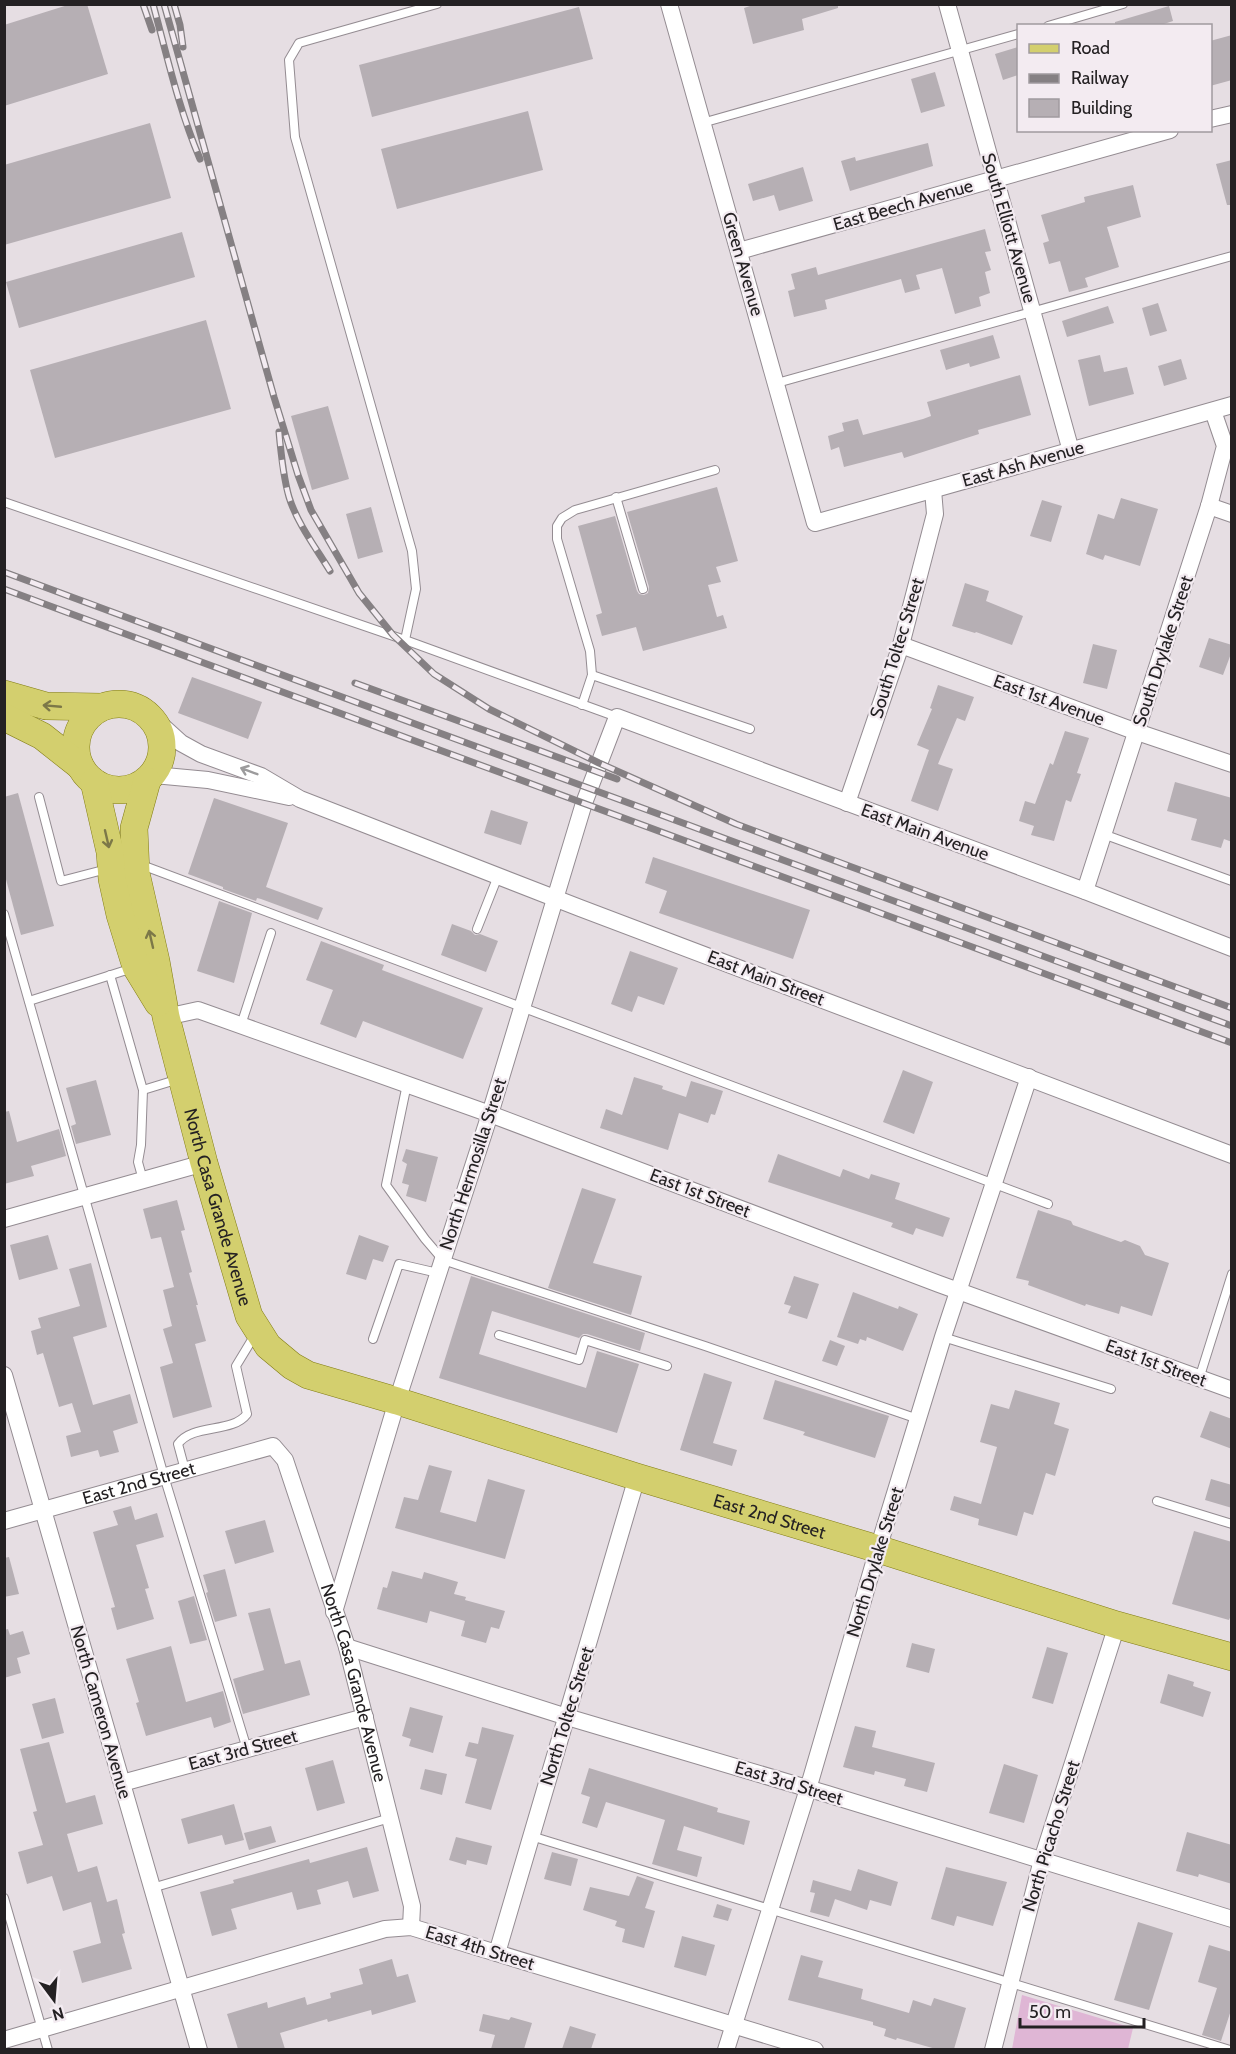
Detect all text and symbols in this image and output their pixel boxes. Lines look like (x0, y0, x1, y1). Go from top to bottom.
legend (1017, 24, 1212, 132)
text: Road (1071, 37, 1110, 59)
text: Railway (1071, 67, 1129, 89)
text: Building (1071, 97, 1133, 119)
street label: South Elliott Avenue (977, 150, 1041, 306)
street label: East Beech Avenue (831, 175, 975, 235)
street label: Green Avenue (718, 210, 768, 318)
street label: East Ash Avenue (960, 436, 1086, 492)
street label: South Drylake Street (1128, 573, 1198, 729)
street label: South Toltec Street (865, 575, 929, 721)
street label: East 1st Avenue (990, 670, 1108, 730)
one-way arrow (43, 700, 63, 711)
one-way arrow (240, 765, 259, 776)
street label: East Main Avenue (858, 799, 992, 865)
one-way arrow (101, 829, 113, 848)
one-way arrow (145, 930, 157, 949)
street label: East Main Street (704, 946, 828, 1010)
street label: North Hermosilla Street (435, 1075, 511, 1253)
street label: North Casa Grande Avenue (179, 1106, 256, 1309)
street label: East 1st Street (647, 1164, 753, 1222)
street label: East 1st Street (1102, 1335, 1210, 1391)
street label: East 2nd Street (80, 1457, 198, 1510)
street label: North Drylake Street (842, 1484, 908, 1640)
street label: East 2nd Street (711, 1489, 828, 1544)
street label: North Casa Grande Avenue (316, 1581, 391, 1784)
street label: North Cameron Avenue (66, 1623, 136, 1801)
street label: North Toltec Street (535, 1644, 599, 1788)
street label: East 3rd Street (186, 1725, 300, 1775)
street label: East 3rd Street (732, 1756, 846, 1810)
street label: North Picacho Street (1018, 1758, 1084, 1914)
street label: East 4th Street (423, 1921, 537, 1975)
north arrow (24, 1970, 84, 2030)
scale bar (1020, 1991, 1144, 2029)
text: 50 m (1029, 2001, 1071, 2023)
text: N (50, 2003, 66, 2025)

